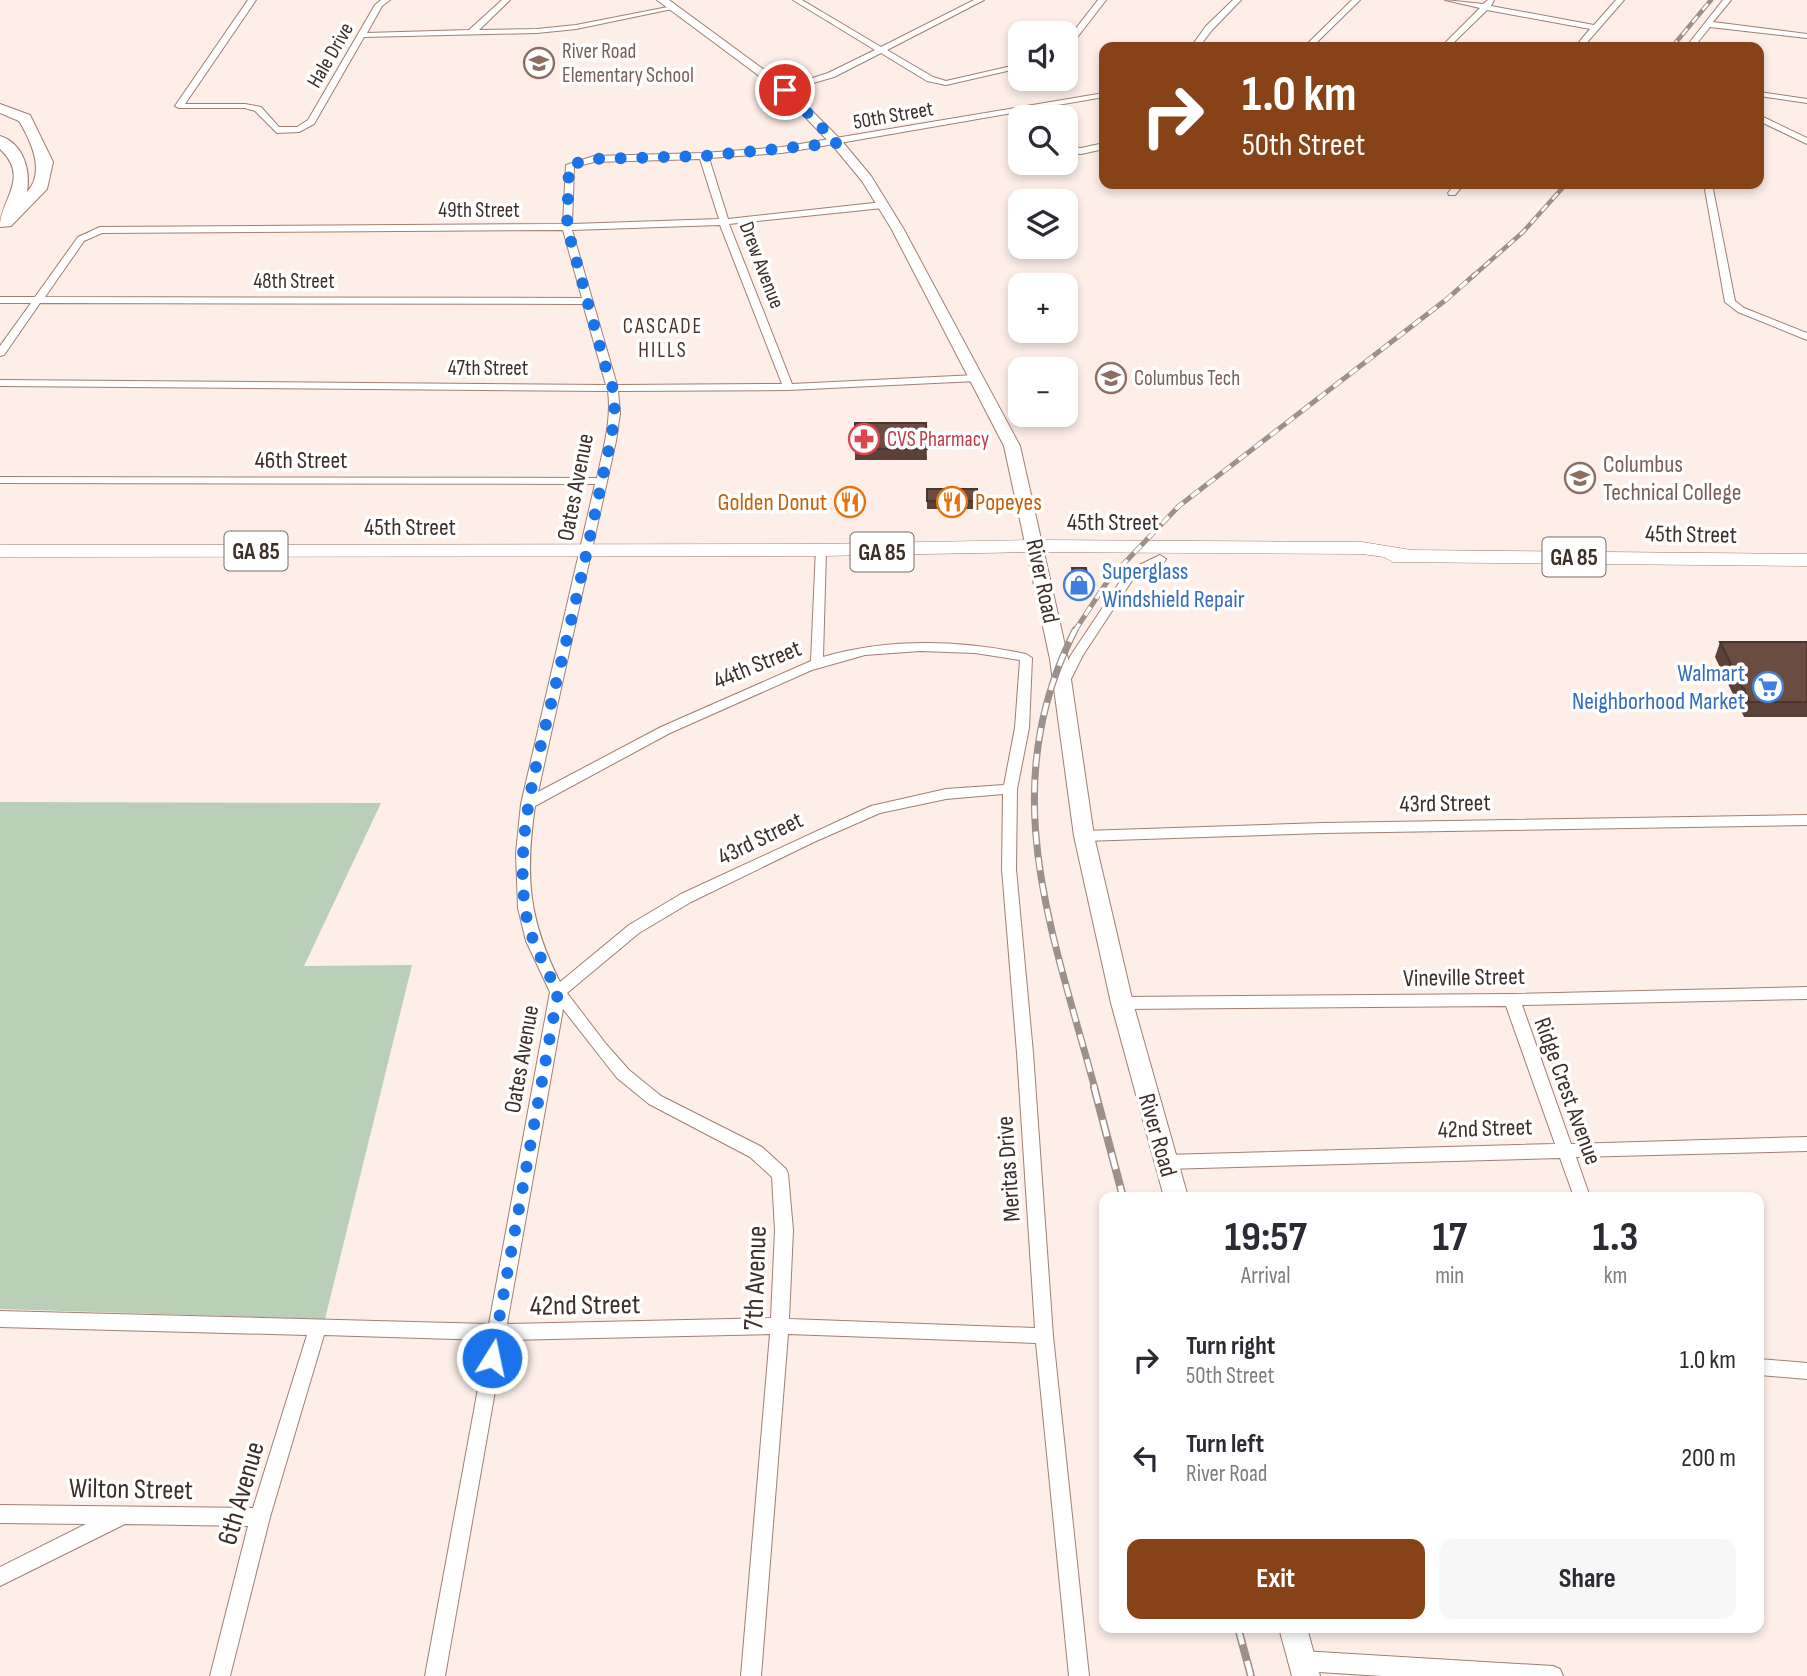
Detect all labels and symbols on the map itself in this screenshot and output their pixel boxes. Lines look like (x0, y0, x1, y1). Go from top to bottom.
street label: Hale Drive (302, 18, 359, 92)
place label: River Road Elementary School (562, 39, 694, 88)
school or university icon: River Road Elementary School (522, 46, 556, 80)
pin (755, 60, 815, 120)
street label: 50th Street (851, 96, 935, 135)
street label: 49th Street (438, 198, 520, 223)
street label: Drew Avenue (734, 218, 789, 312)
street label: 48th Street (253, 269, 335, 294)
district label: CASCADE HILLS (623, 314, 703, 363)
street label: 47th Street (448, 356, 528, 381)
school or university icon: Columbus Tech (1094, 361, 1128, 395)
place label: Columbus Tech (1134, 366, 1240, 391)
pharmacy icon: CVS Pharmacy (847, 422, 881, 456)
place label: CVS Pharmacy (887, 427, 989, 452)
street label: Oates Avenue (551, 431, 600, 543)
street label: 46th Street (255, 446, 347, 475)
place label: Columbus Technical College (1603, 450, 1741, 507)
school or university icon: Columbus Technical College (1563, 461, 1597, 495)
restaurant icon: Golden Donut (833, 485, 867, 519)
restaurant icon: Popeyes (935, 485, 969, 519)
place label: Golden Donut (717, 488, 827, 517)
place label: Popeyes (975, 488, 1042, 517)
street label: 45th Street (1067, 508, 1159, 537)
street label: 45th Street (364, 513, 456, 542)
street label: 45th Street (1645, 519, 1737, 550)
road number: GA 85 (224, 531, 288, 570)
road number: GA 85 (850, 532, 914, 572)
street label: River Road (1019, 537, 1066, 626)
road number: GA 85 (1542, 538, 1606, 576)
place label: Superglass Windshield Repair (1102, 557, 1245, 614)
shop icon: Superglass Windshield Repair (1062, 568, 1096, 602)
street label: 44th Street (709, 634, 805, 695)
place label: Walmart Neighborhood Market (1572, 659, 1745, 716)
supermarket icon: Walmart Neighborhood Market (1751, 670, 1785, 704)
street label: 43rd Street (1399, 788, 1491, 819)
street label: 43rd Street (713, 805, 808, 871)
street label: Vineville Street (1403, 962, 1525, 993)
street label: Oates Avenue (498, 1003, 545, 1115)
street label: Ridge Crest Avenue (1527, 1014, 1608, 1169)
street label: River Road (1132, 1090, 1183, 1180)
street label: 42nd Street (1437, 1112, 1533, 1145)
street label: Meritas Drive (990, 1115, 1027, 1223)
street label: 7th Avenue (737, 1225, 774, 1331)
street label: 42nd Street (529, 1288, 641, 1323)
position arrow (455, 1321, 529, 1395)
street label: 6th Avenue (211, 1438, 272, 1549)
street label: Wilton Street (69, 1472, 193, 1507)

